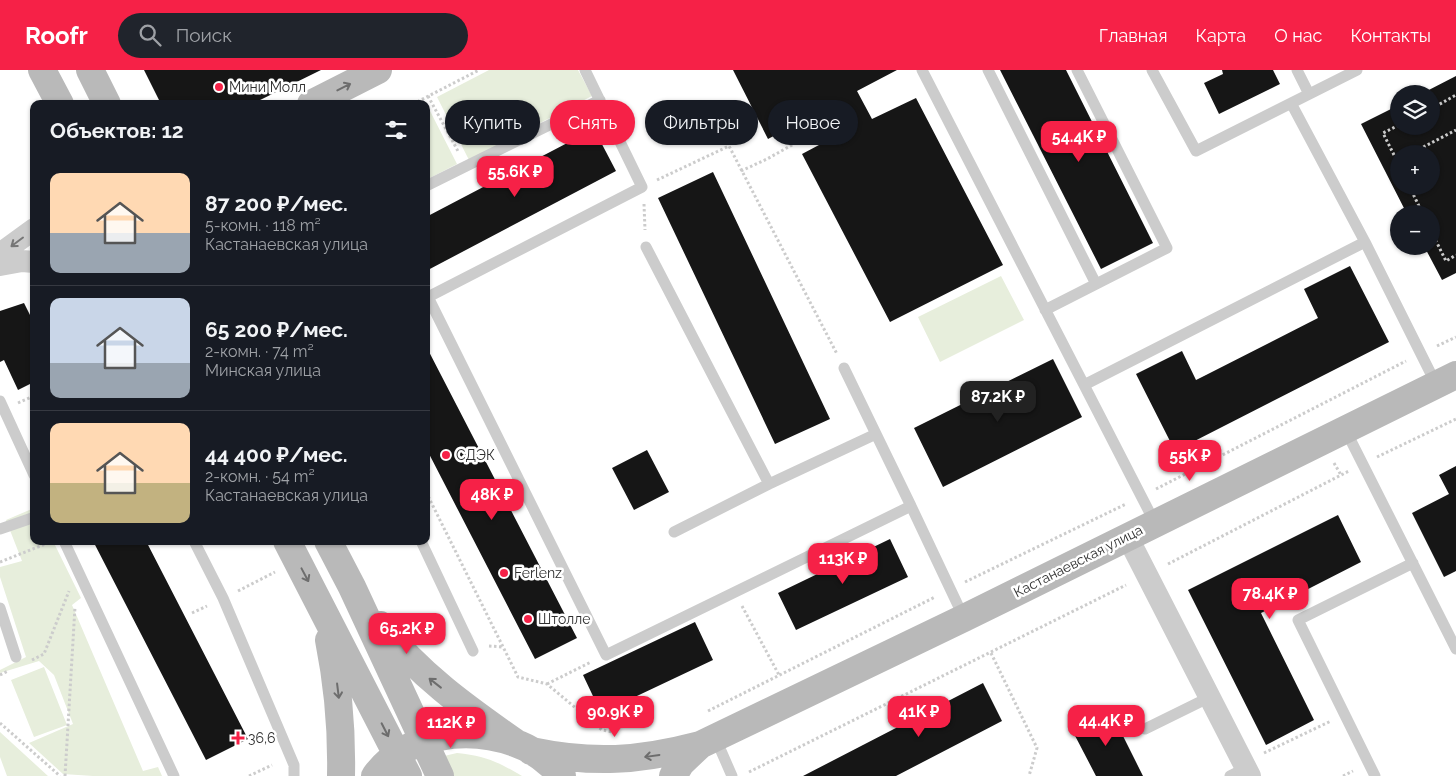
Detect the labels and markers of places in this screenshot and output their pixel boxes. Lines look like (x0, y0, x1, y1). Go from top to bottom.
place label: Мини Молл (229, 79, 306, 95)
marker: Мини Молл (213, 81, 225, 93)
pin: 54.4K ₽ (1033, 121, 1125, 163)
pin: 55.6K ₽ (469, 156, 561, 198)
pin: 87.2K ₽ (952, 380, 1044, 423)
pin: 55K ₽ (1155, 440, 1225, 482)
place label: СДЭК (456, 447, 495, 463)
marker: СДЭК (440, 449, 452, 461)
pin: 48K ₽ (457, 478, 527, 521)
pin: 113K ₽ (802, 542, 884, 585)
place label: Ferlenz (514, 565, 562, 581)
marker: Ferlenz (498, 567, 510, 579)
pin: 78.4K ₽ (1224, 578, 1316, 620)
place label: Штолле (538, 611, 590, 627)
pin: 65.2K ₽ (361, 612, 453, 655)
marker: Штолле (522, 613, 534, 625)
pin: 90.9K ₽ (569, 696, 661, 738)
pin: 41K ₽ (884, 696, 954, 738)
pin: 44.4K ₽ (1060, 704, 1152, 747)
pin: 112K ₽ (410, 706, 492, 749)
place label: 36,6 (248, 730, 276, 746)
marker: 36,6 (232, 732, 244, 744)

